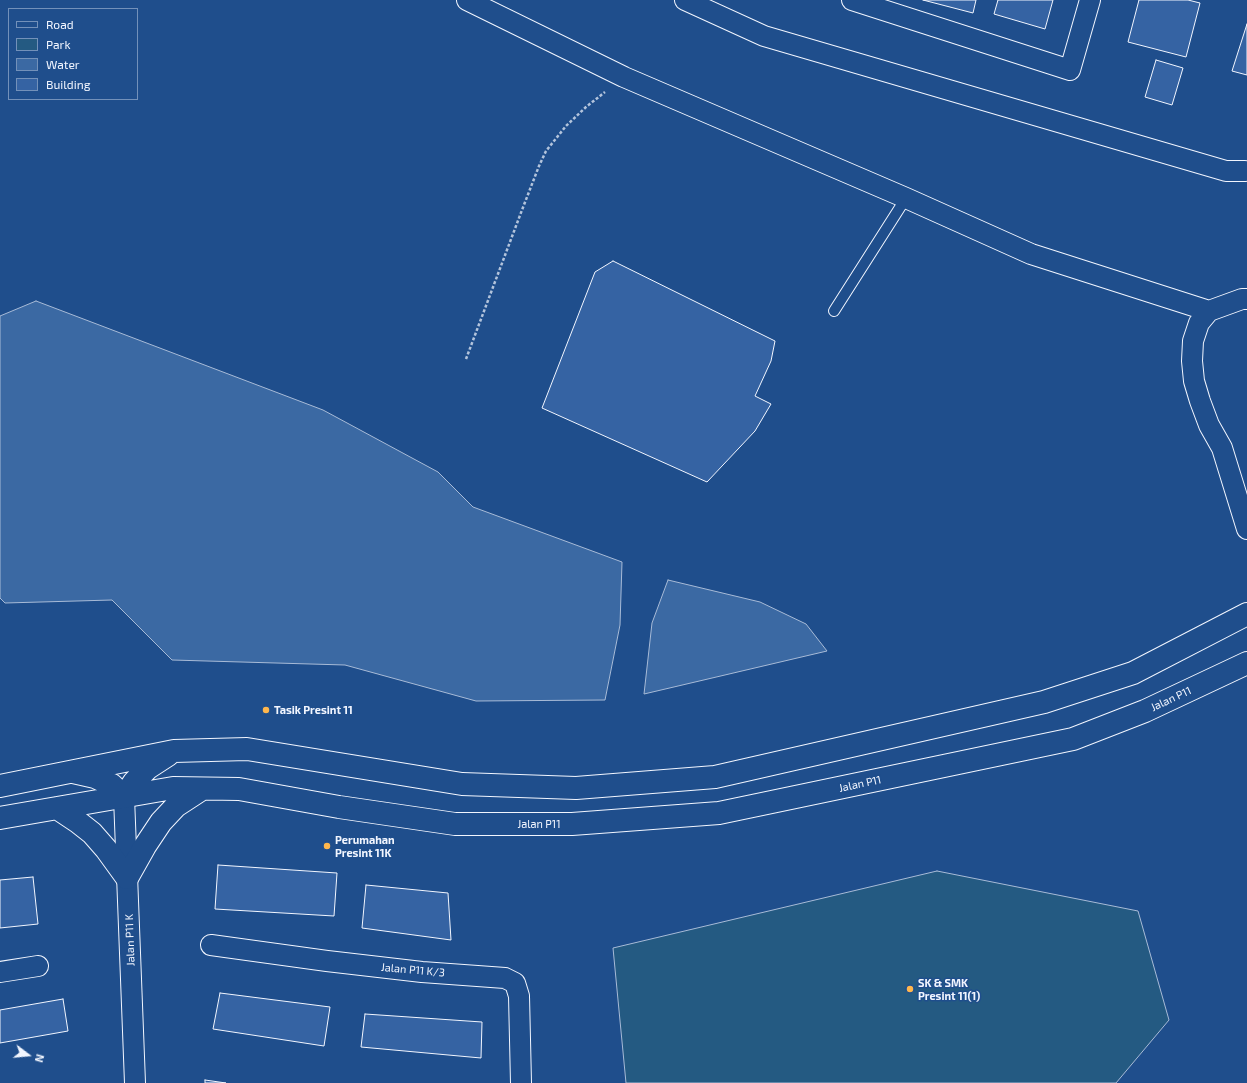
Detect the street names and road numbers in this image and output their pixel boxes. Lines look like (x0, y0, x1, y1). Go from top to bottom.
street label: Jalan P11 (1149, 684, 1193, 714)
street label: Jalan P11 (838, 773, 882, 795)
street label: Jalan P11 (517, 817, 561, 831)
street label: Jalan P11 K (122, 914, 138, 966)
street label: Jalan P11 K/3 (381, 961, 445, 979)

